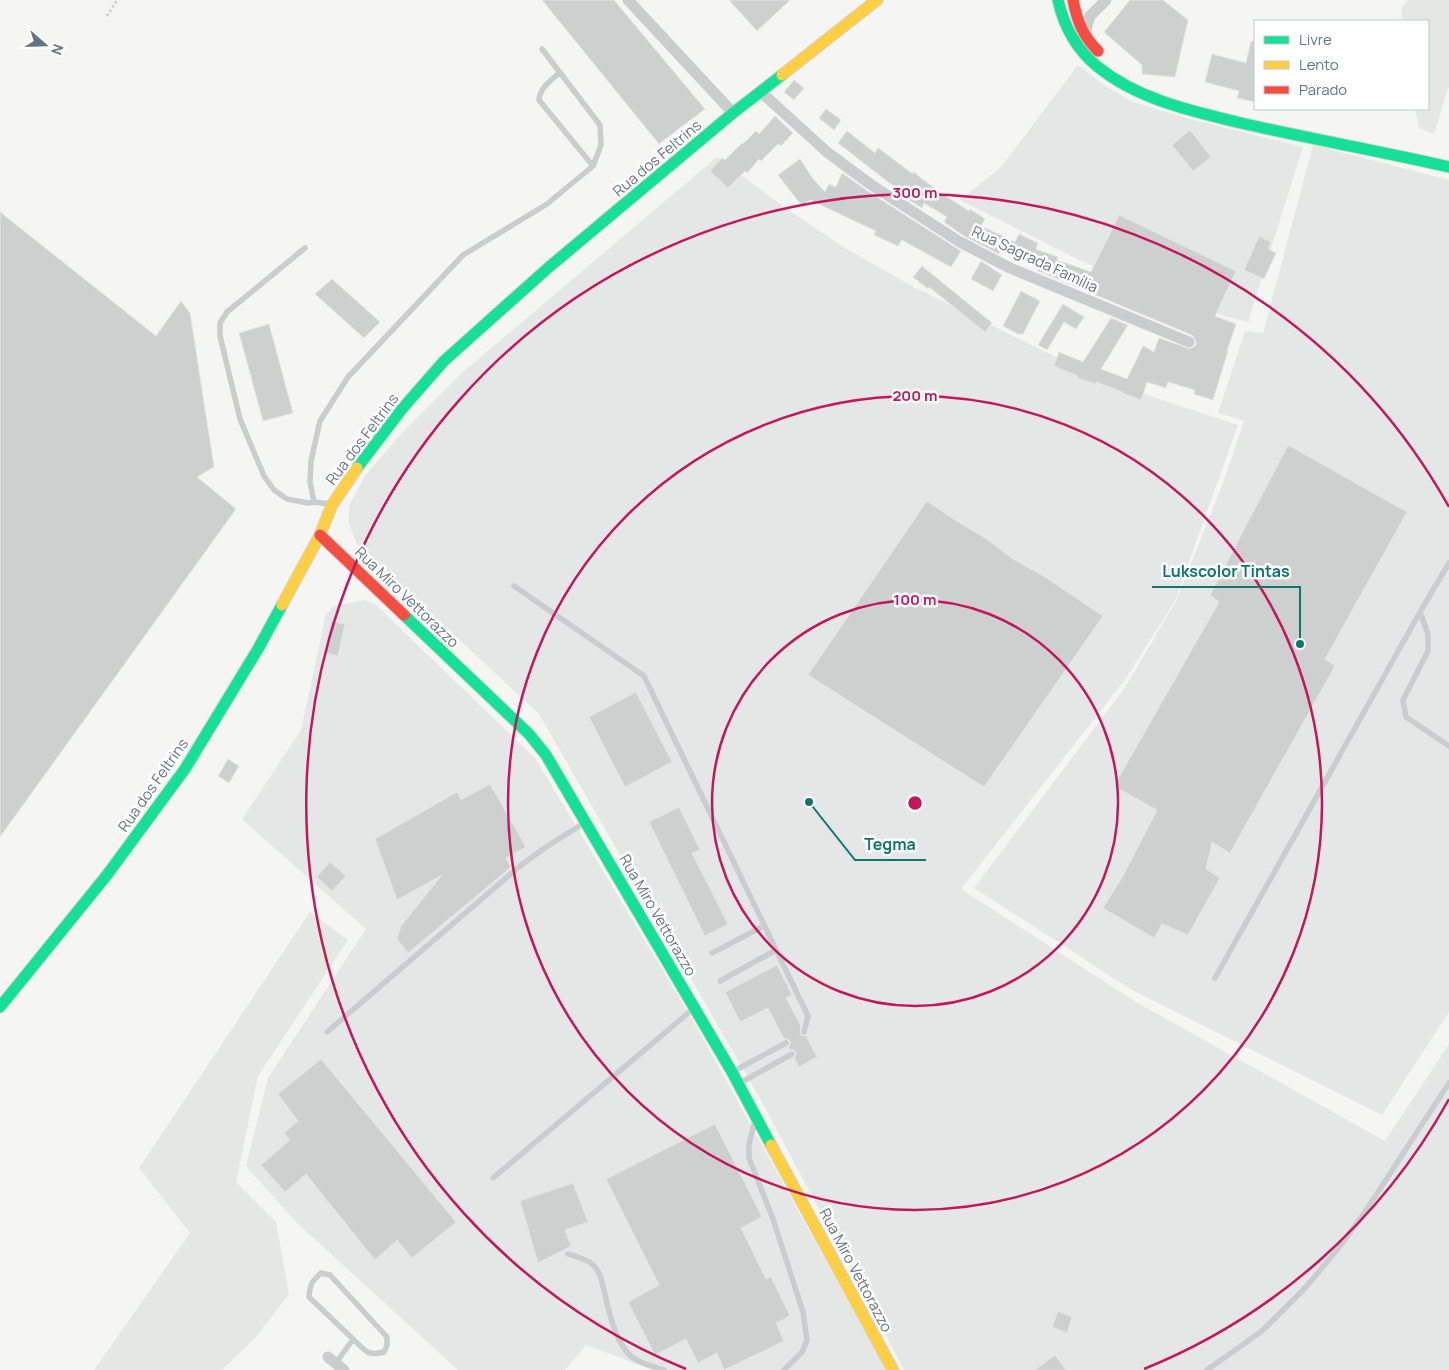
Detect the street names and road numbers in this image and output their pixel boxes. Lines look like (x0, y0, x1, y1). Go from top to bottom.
street label: Rua dos Feltrins (608, 115, 706, 201)
street label: Rua Sagrada Família (968, 221, 1102, 297)
street label: Rua dos Feltrins (321, 389, 403, 489)
street label: Rua Miro Vettorazzo (350, 542, 464, 652)
street label: Rua dos Feltrins (113, 734, 193, 836)
street label: Rua Miro Vettorazzo (615, 850, 702, 980)
street label: Rua Miro Vettorazzo (814, 1204, 898, 1336)

